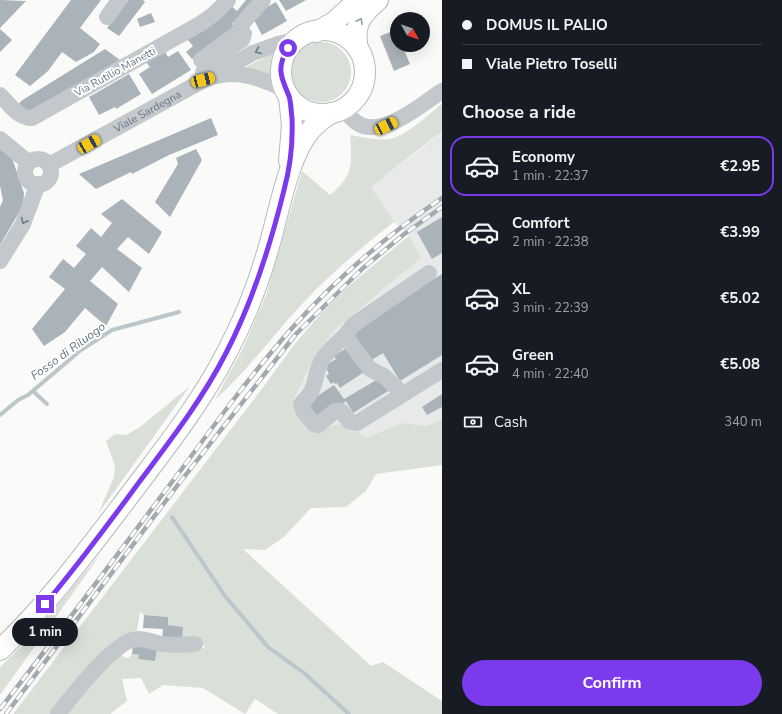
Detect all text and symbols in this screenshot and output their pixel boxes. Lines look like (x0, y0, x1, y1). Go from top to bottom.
north arrow (390, 12, 430, 52)
map controls (390, 12, 430, 52)
text: DOMUS IL PALIO (486, 15, 608, 35)
one-way arrow (355, 18, 362, 26)
route start (279, 39, 297, 57)
street label: Via Rutilio Manetti (71, 43, 158, 101)
one-way arrow (255, 47, 262, 55)
text: Viale Pietro Toselli (486, 54, 617, 74)
car (190, 71, 216, 89)
street label: Viale Sardegna (110, 86, 184, 136)
text: Choose a ride (462, 100, 576, 124)
car (373, 115, 399, 137)
car (76, 133, 102, 155)
text: Economy (512, 147, 575, 167)
icon: car (464, 148, 500, 184)
text: €2.95 (720, 156, 760, 176)
text: 1 min · 22:37 (512, 167, 588, 185)
text: Comfort (512, 213, 569, 233)
icon: car (464, 214, 500, 250)
one-way arrow (21, 217, 29, 224)
text: €3.99 (720, 222, 760, 242)
text: 2 min · 22:38 (512, 233, 588, 251)
text: XL (512, 279, 531, 299)
icon: car (464, 280, 500, 316)
text: €5.02 (720, 288, 760, 308)
text: 3 min · 22:39 (512, 299, 588, 317)
water label: Fosso di Riluogo (27, 318, 109, 384)
text: Green (512, 345, 554, 365)
icon: car (464, 346, 500, 382)
text: €5.08 (720, 354, 760, 374)
text: 4 min · 22:40 (512, 365, 588, 383)
icon: cash (462, 411, 484, 433)
text: Cash (494, 412, 528, 432)
text: 340 m (724, 413, 762, 431)
route end (36, 595, 54, 613)
callout: 1 min (12, 618, 78, 646)
text: 1 min (28, 623, 62, 641)
button: Confirm (462, 660, 762, 706)

